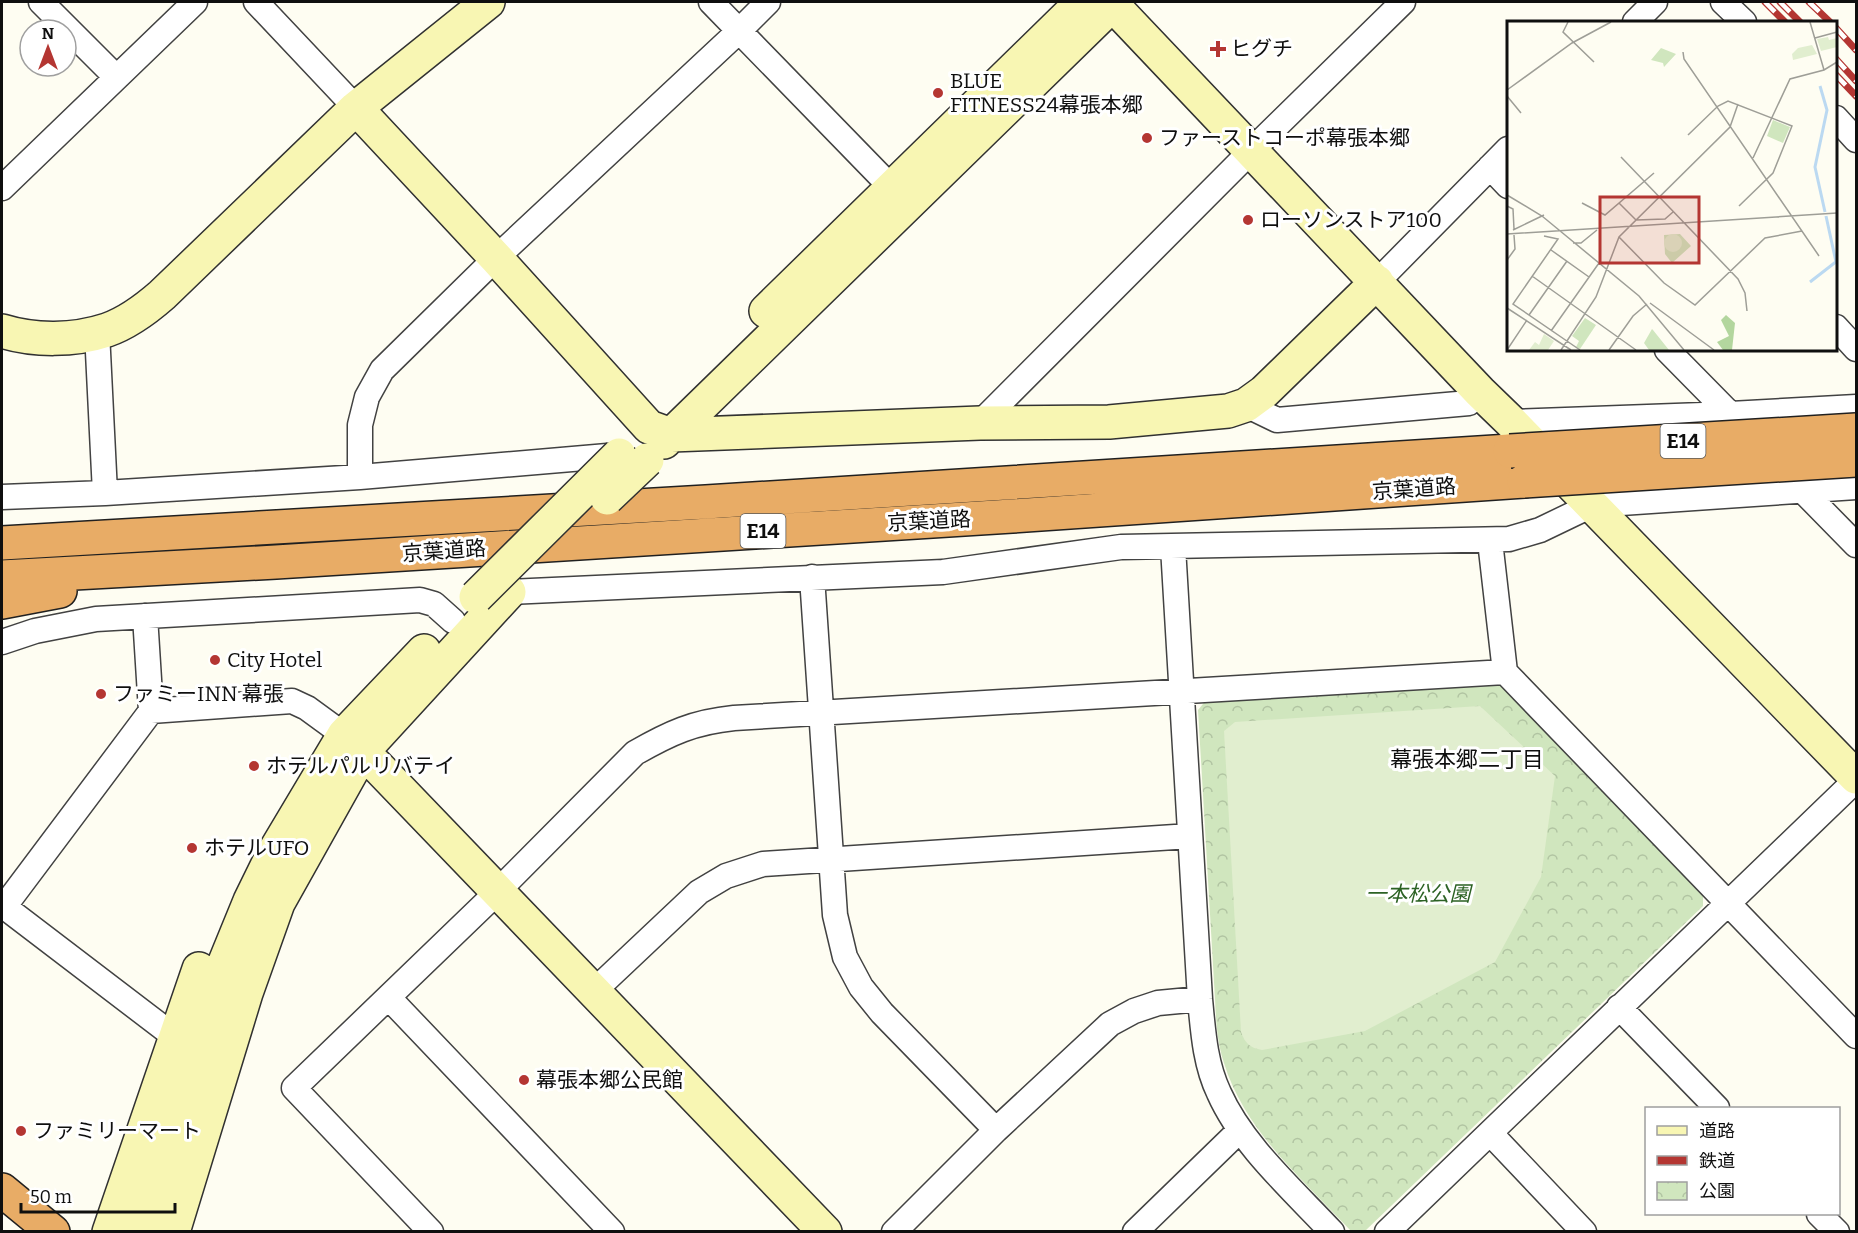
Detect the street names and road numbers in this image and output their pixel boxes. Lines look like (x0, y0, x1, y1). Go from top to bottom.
road number: E14 (1660, 424, 1706, 458)
street label: 京葉道路 (1371, 473, 1457, 505)
street label: 京葉道路 (886, 506, 972, 536)
road number: E14 (740, 514, 786, 548)
street label: 京葉道路 (401, 535, 487, 567)

